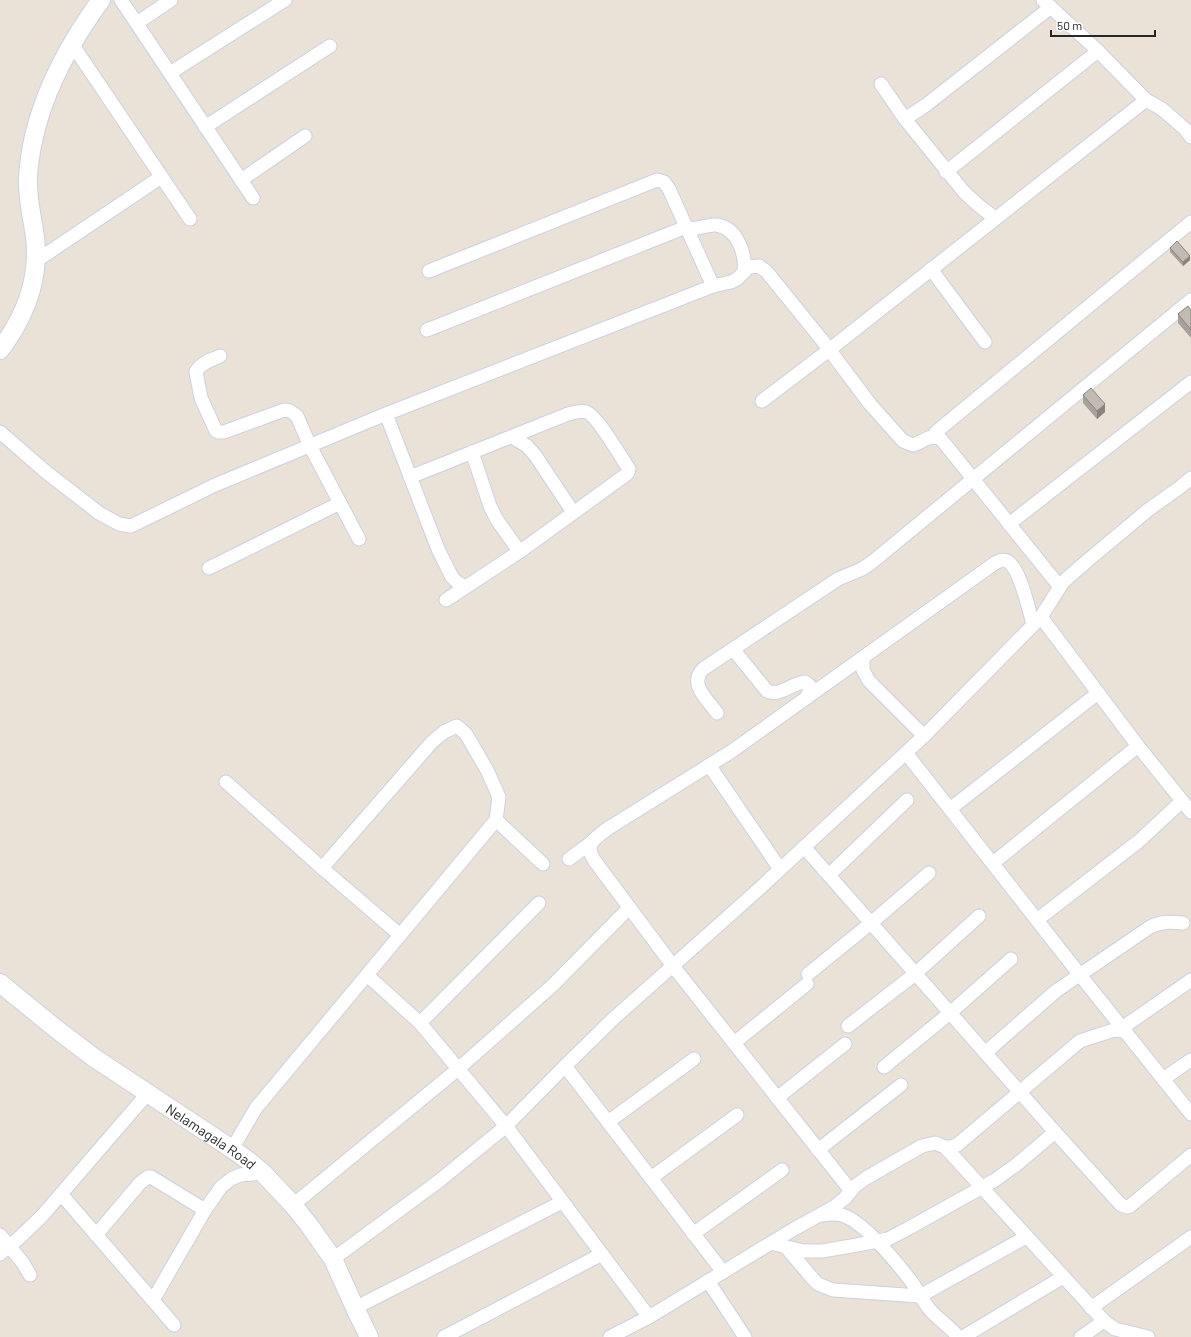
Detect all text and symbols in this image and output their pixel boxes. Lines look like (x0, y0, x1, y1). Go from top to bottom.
scale bar (1051, 12, 1155, 38)
text: 50 m (1057, 18, 1082, 32)
street label: Nelamagala Road (163, 1099, 260, 1172)

